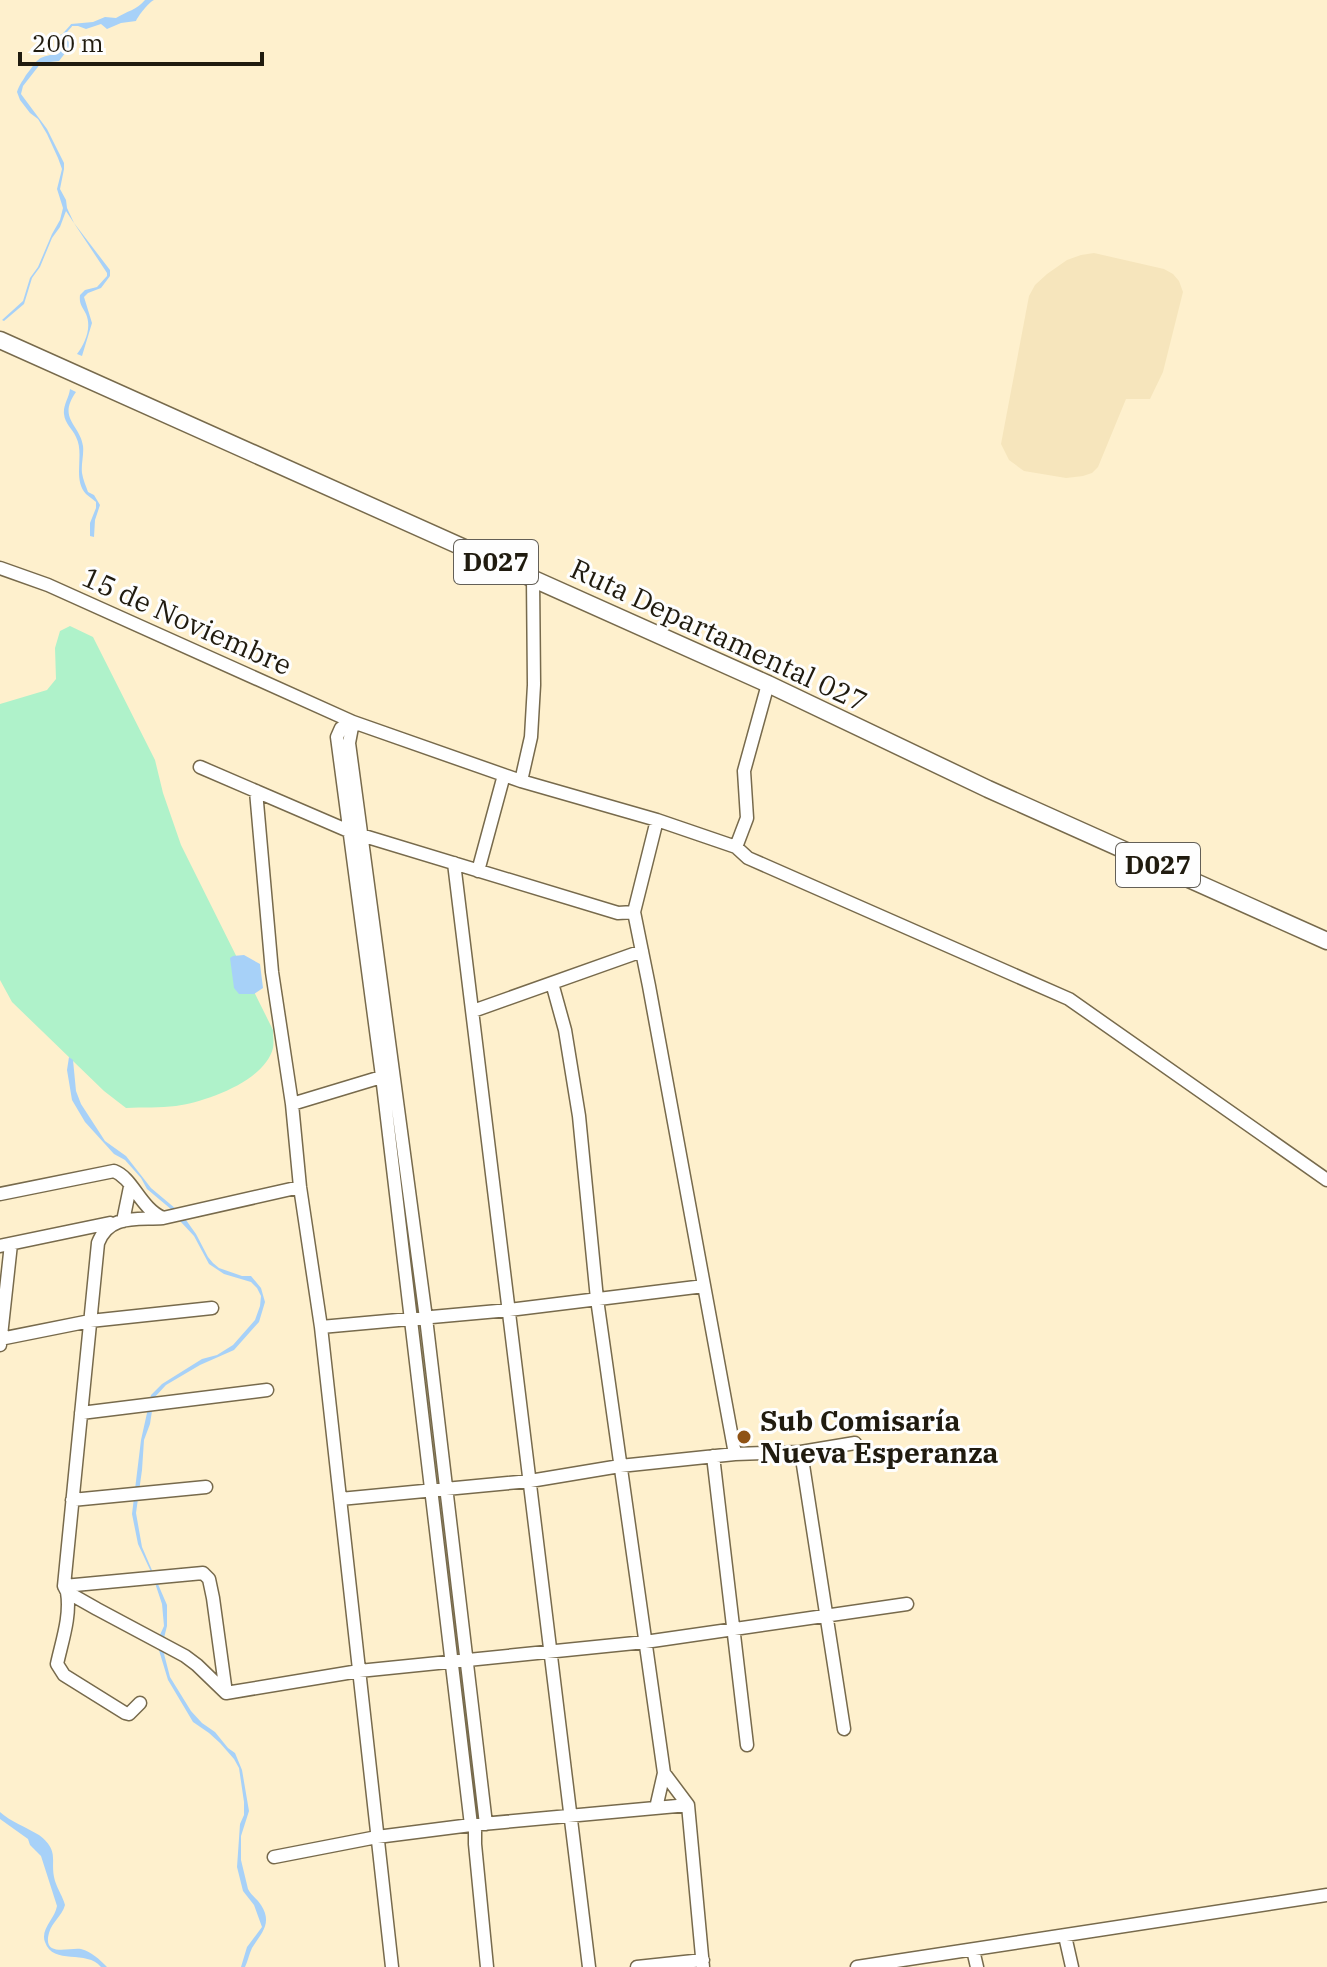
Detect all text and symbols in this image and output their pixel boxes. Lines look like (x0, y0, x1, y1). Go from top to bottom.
scale bar (20, 16, 262, 66)
text: 200 m (32, 27, 104, 59)
road number: D027 (454, 540, 538, 584)
street label: Ruta Departamental 027 (565, 550, 873, 720)
street label: 15 de Noviembre (77, 558, 298, 683)
road number: D027 (1116, 843, 1200, 887)
place label: Sub Comisaría Nueva Esperanza (760, 1402, 999, 1471)
marker: Sub Comisaría Nueva Esperanza (735, 1428, 753, 1446)

